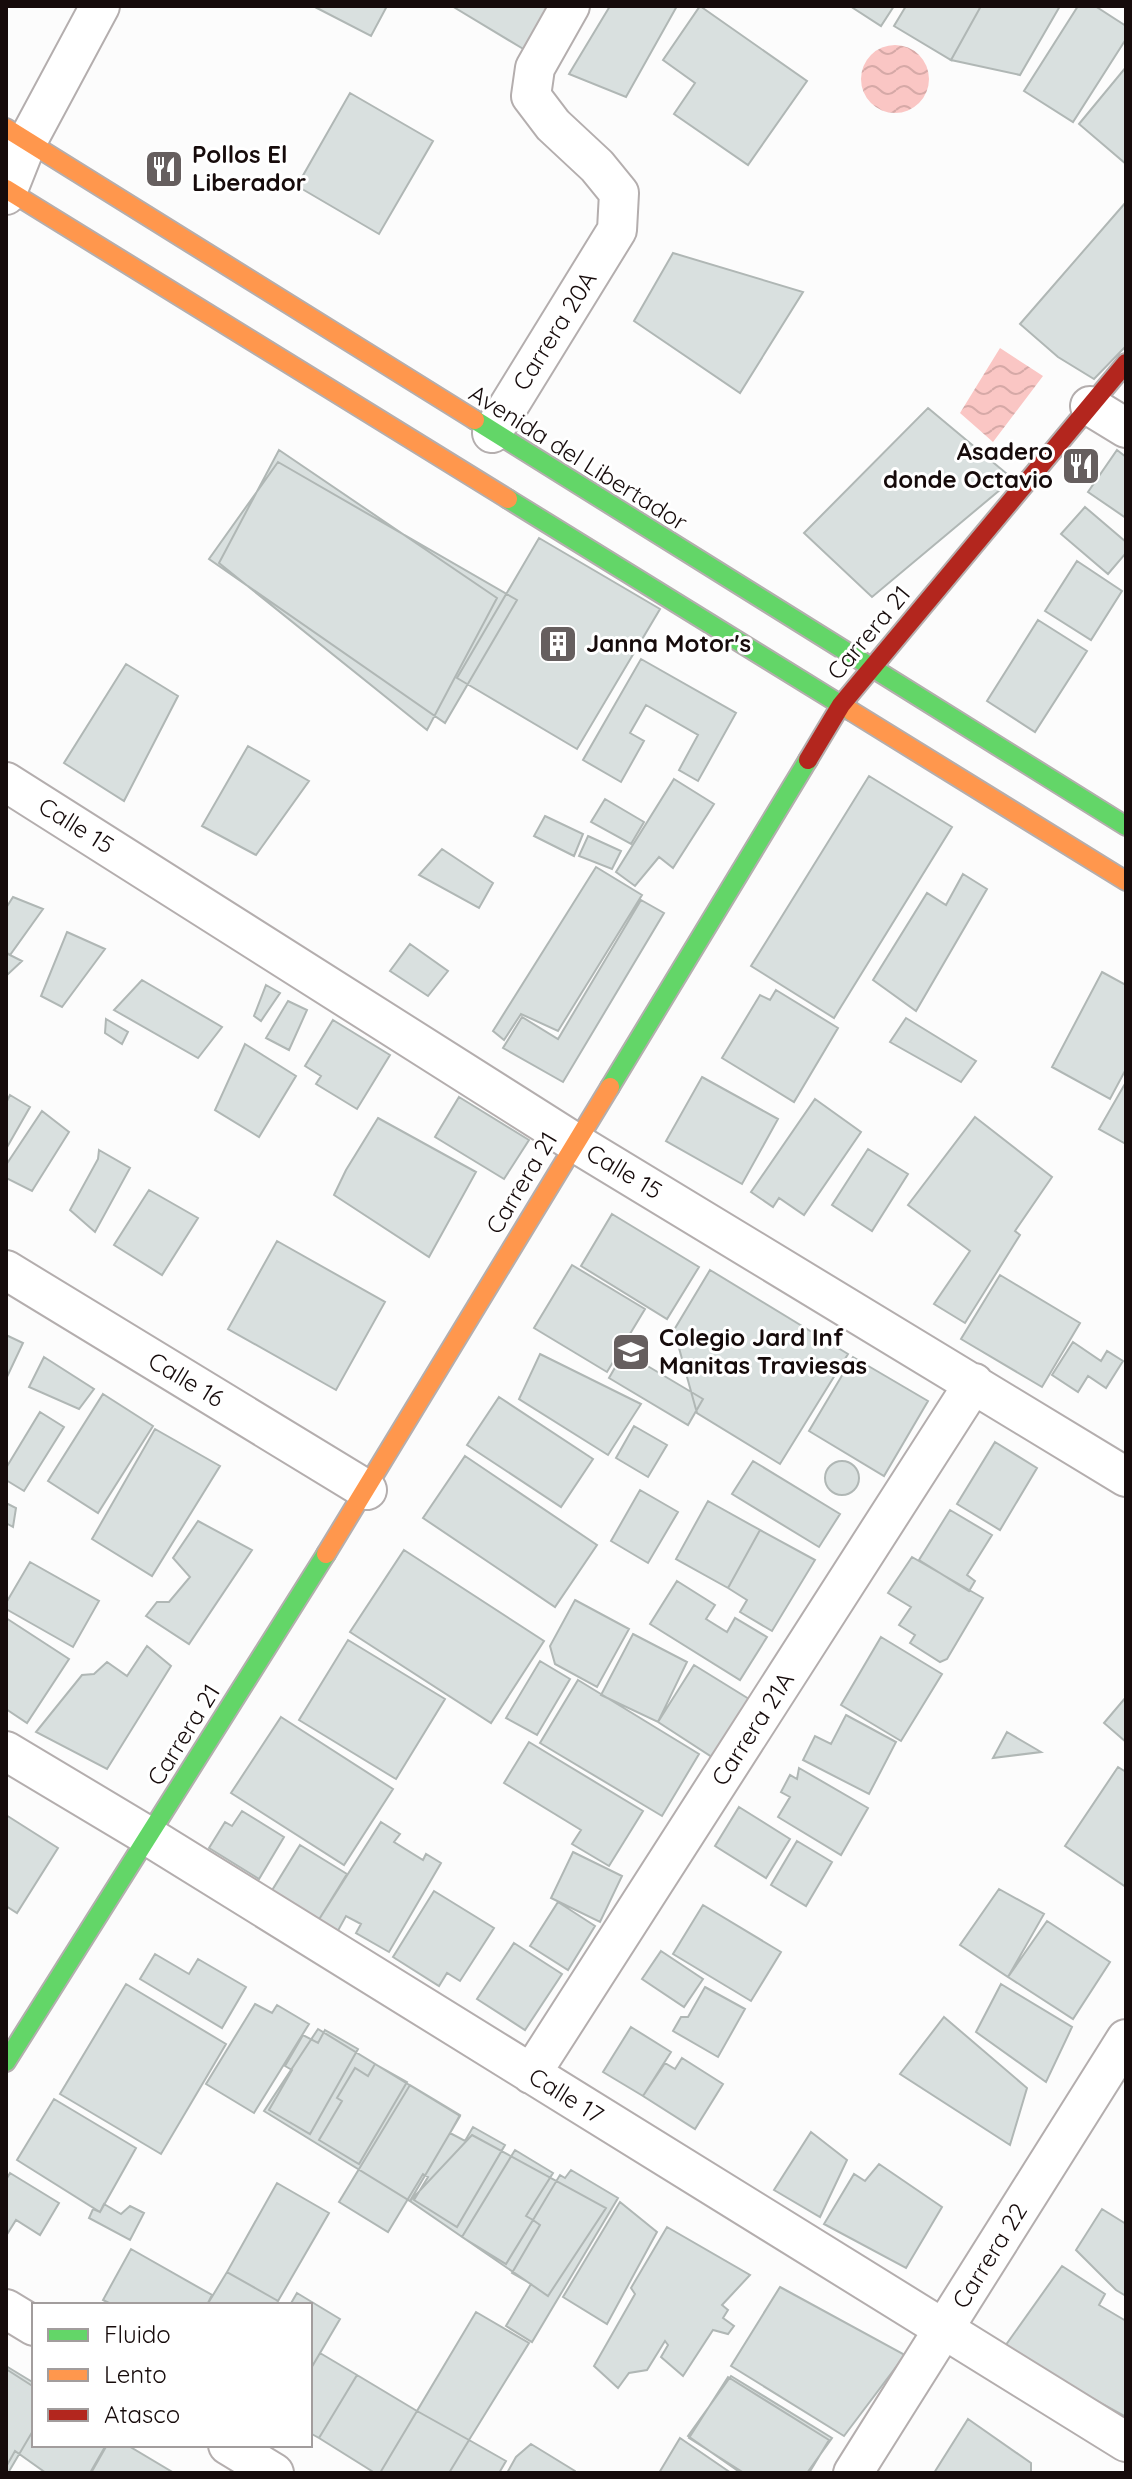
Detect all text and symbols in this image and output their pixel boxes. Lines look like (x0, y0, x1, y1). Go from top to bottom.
place label: Pollos El Liberador (192, 139, 306, 197)
restaurant icon: Pollos El Liberador (143, 148, 185, 190)
street label: Carrera 20A (506, 265, 603, 396)
street label: Avenida del Libertador (464, 378, 693, 537)
place label: Asadero donde Octavio (883, 436, 1053, 494)
restaurant icon: Asadero donde Octavio (1060, 445, 1102, 487)
street label: Carrera 21 (820, 579, 916, 686)
building icon: Janna Motor's (537, 623, 579, 665)
place label: Janna Motor's (586, 628, 751, 658)
street label: Calle 15 (33, 790, 120, 860)
street label: Carrera 21 (479, 1126, 563, 1239)
street label: Calle 15 (581, 1137, 668, 1205)
place label: Colegio Jard Inf Manitas Traviesas (659, 1322, 867, 1380)
school or university icon: Colegio Jard Inf Manitas Traviesas (610, 1331, 652, 1373)
street label: Calle 16 (143, 1345, 230, 1413)
street label: Carrera 21A (704, 1666, 800, 1791)
street label: Carrera 21 (140, 1678, 226, 1791)
street label: Calle 17 (524, 2061, 609, 2130)
street label: Carrera 22 (945, 2197, 1033, 2314)
legend (32, 2303, 312, 2447)
text: Fluido (104, 2319, 171, 2349)
text: Lento (104, 2359, 167, 2389)
text: Atasco (104, 2399, 180, 2429)

